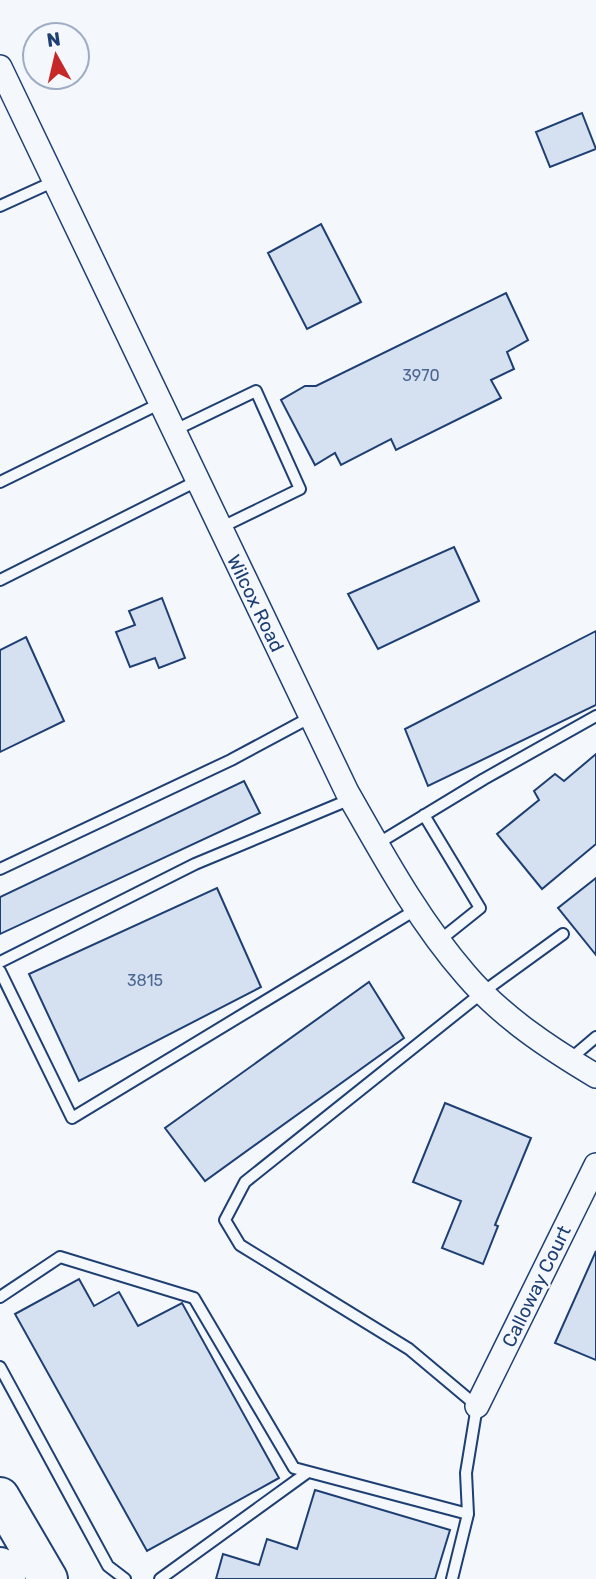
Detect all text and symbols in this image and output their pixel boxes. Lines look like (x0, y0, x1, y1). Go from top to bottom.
north arrow (21, 21, 91, 91)
text: N (45, 27, 62, 52)
house number: 3970 (402, 366, 440, 385)
street label: Wilcox Road (222, 551, 289, 656)
house number: 3815 (127, 971, 163, 990)
street label: Calloway Court (497, 1221, 576, 1351)

